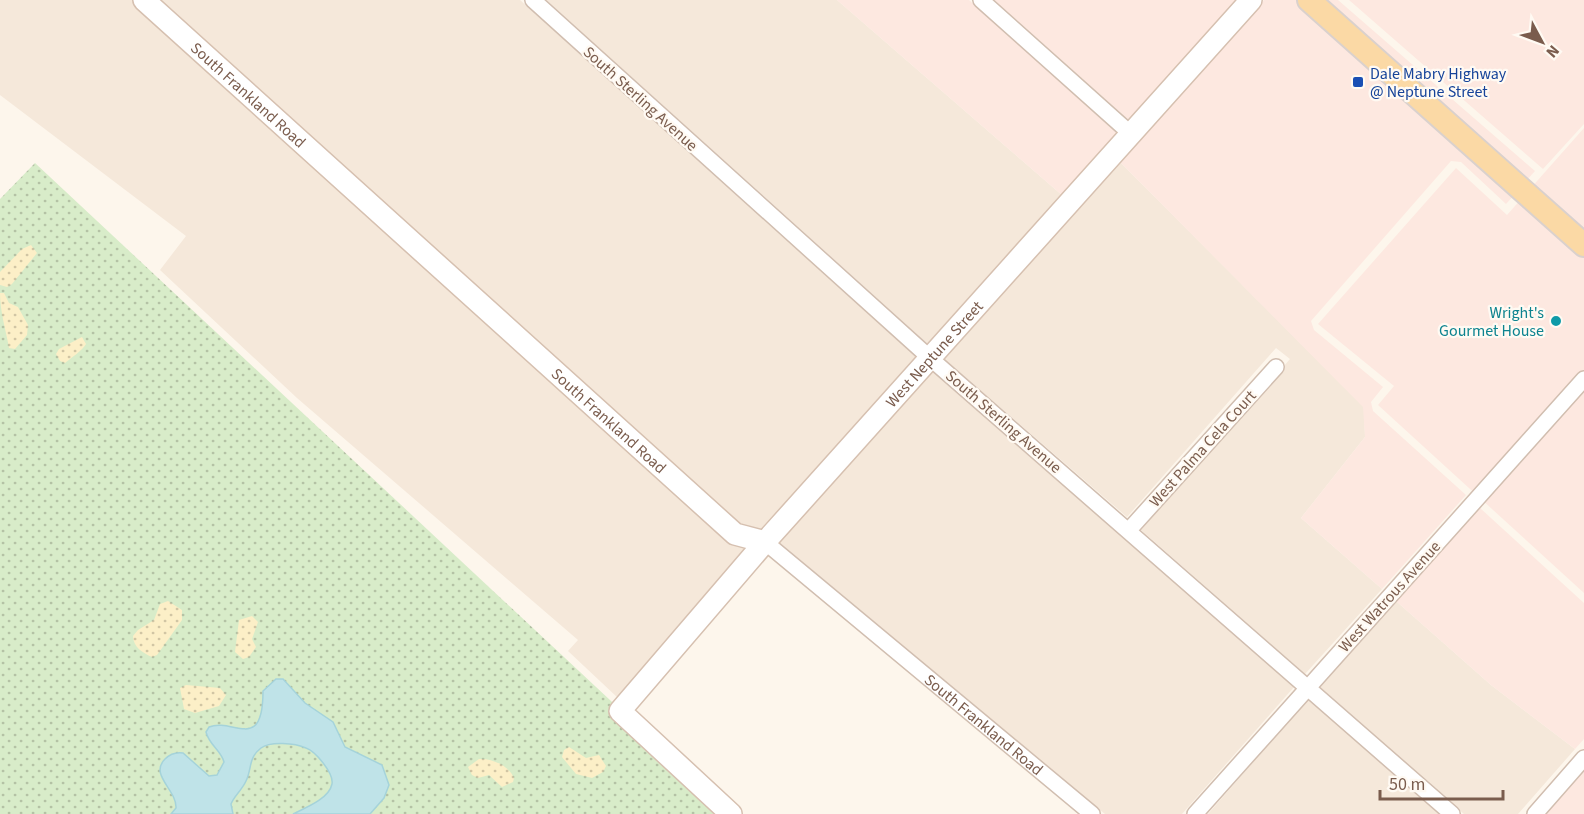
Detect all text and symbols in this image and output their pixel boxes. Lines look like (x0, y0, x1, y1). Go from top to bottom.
north arrow (1512, 12, 1572, 72)
street label: South Frankland Road (186, 37, 310, 153)
text: N (1541, 40, 1564, 62)
street label: South Sterling Avenue (578, 41, 703, 156)
place label: Dale Mabry Highway @ Neptune Street (1370, 63, 1507, 103)
marker: Dale Mabry Highway @ Neptune Street (1351, 75, 1365, 89)
street label: West Neptune Street (881, 296, 989, 413)
place label: Wright's Gourmet House (1439, 302, 1544, 342)
marker: Wright's Gourmet House (1549, 314, 1563, 328)
street label: South Frankland Road (546, 363, 671, 479)
street label: South Sterling Avenue (940, 365, 1066, 478)
street label: West Palma Cela Court (1144, 385, 1262, 512)
street label: West Watrous Avenue (1334, 536, 1446, 657)
street label: South Frankland Road (919, 669, 1047, 781)
scale bar (1380, 763, 1503, 801)
text: 50 m (1389, 772, 1425, 797)

